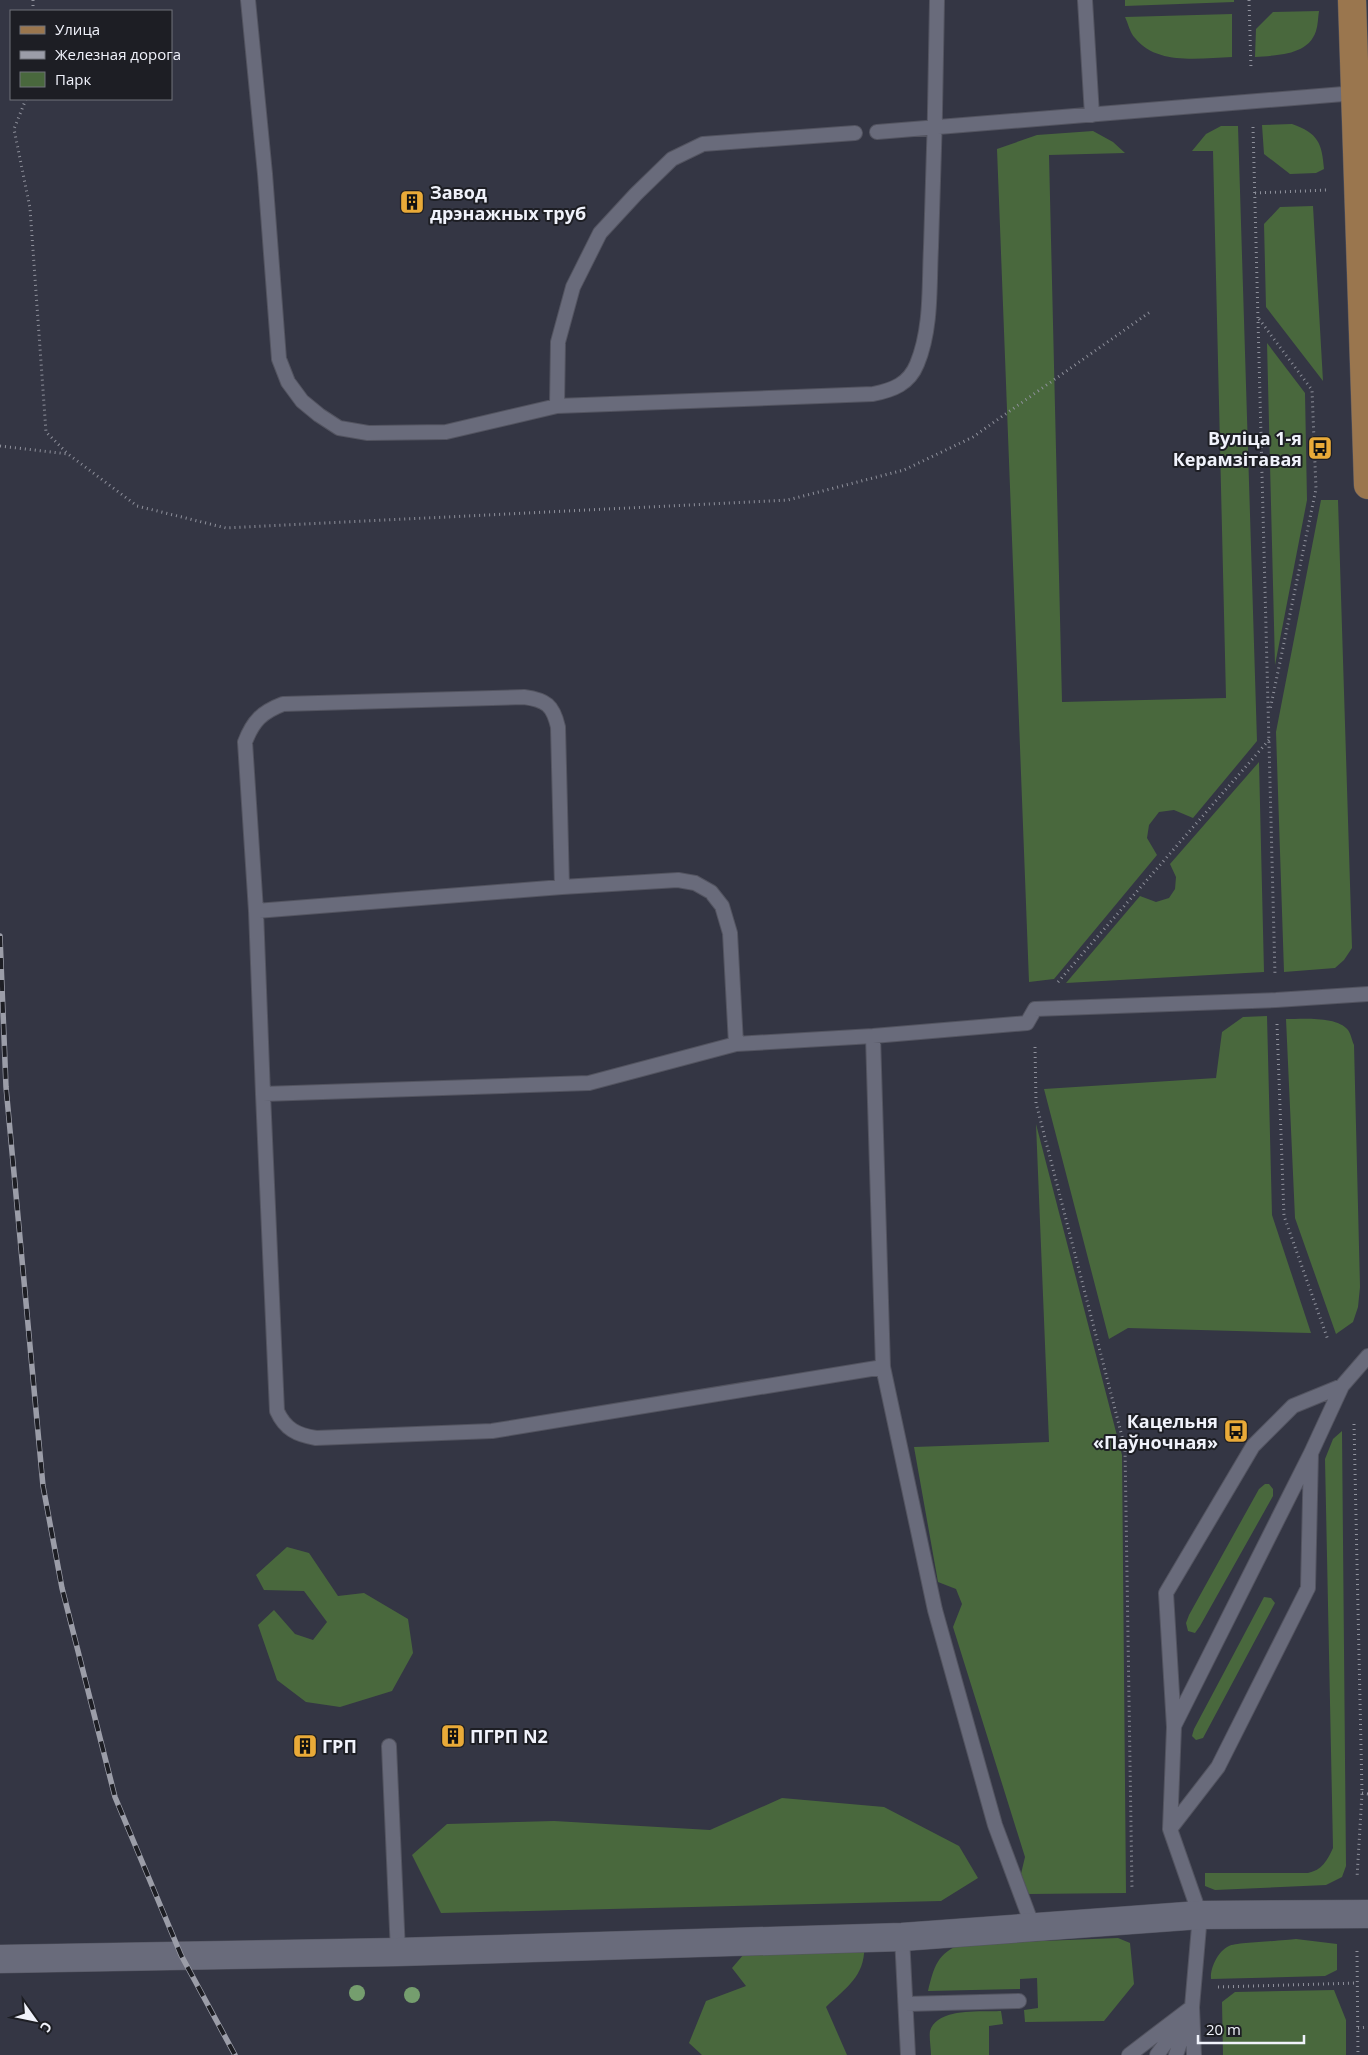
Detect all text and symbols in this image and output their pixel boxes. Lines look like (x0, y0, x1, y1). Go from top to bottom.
legend (10, 10, 172, 100)
text: Улица (55, 19, 100, 39)
text: Железная дорога (55, 44, 181, 64)
text: Парк (55, 69, 91, 89)
place label: Завод дрэнажных труб (430, 180, 586, 225)
building icon: Завод дрэнажных труб (399, 189, 425, 215)
place label: Вуліца 1-я Керамзітавая (1173, 426, 1302, 471)
bus stop icon: Вуліца 1-я Керамзітавая (1307, 435, 1333, 461)
place label: Кацельня «Паўночная» (1093, 1409, 1218, 1454)
bus stop icon: Кацельня «Паўночная» (1223, 1418, 1249, 1444)
building icon: ПГРП N2 (440, 1723, 466, 1749)
place label: ПГРП N2 (470, 1724, 548, 1748)
building icon: ГРП (292, 1733, 318, 1759)
place label: ГРП (322, 1734, 357, 1758)
north arrow (10, 1995, 60, 2045)
scale bar (1198, 2012, 1304, 2044)
text: С (36, 2018, 57, 2036)
text: 20 m (1206, 2019, 1241, 2039)

